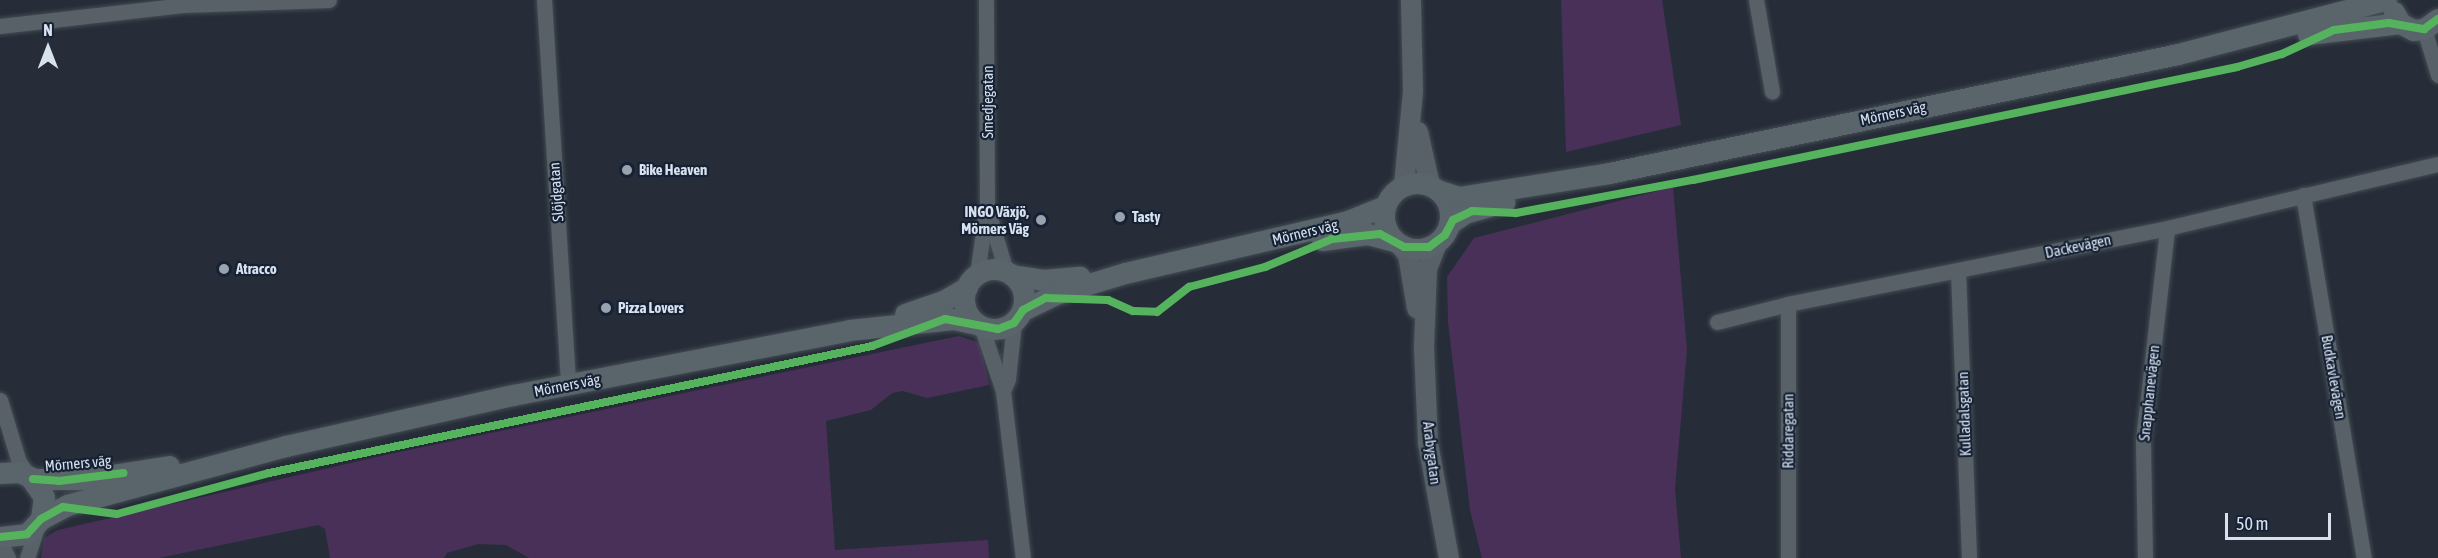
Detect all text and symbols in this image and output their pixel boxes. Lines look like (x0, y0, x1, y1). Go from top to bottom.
north arrow (18, 18, 78, 78)
text: N (43, 21, 53, 39)
street label: Smedjegatan (979, 66, 997, 138)
street label: Mörners väg (1858, 97, 1928, 129)
place label: Bike Heaven (639, 161, 707, 179)
street label: Slöjdgatan (545, 162, 567, 222)
marker: Bike Heaven (620, 163, 634, 177)
place label: INGO Växjö, Mörners Väg (961, 202, 1029, 237)
place label: Tasty (1132, 208, 1160, 226)
marker: Tasty (1113, 210, 1127, 224)
marker: INGO Växjö, Mörners Väg (1034, 213, 1048, 227)
street label: Mörners väg (1270, 215, 1340, 249)
street label: Dackevägen (2043, 230, 2113, 262)
place label: Atracco (236, 260, 277, 278)
marker: Atracco (217, 262, 231, 276)
place label: Pizza Lovers (618, 299, 684, 317)
marker: Pizza Lovers (599, 301, 613, 315)
street label: Budkavlevägen (2318, 334, 2350, 420)
street label: Snapphanevägen (2135, 344, 2163, 442)
street label: Mörners väg (532, 370, 602, 400)
street label: Kulladalsgatan (1954, 372, 1974, 456)
street label: Riddaregatan (1779, 393, 1797, 469)
street label: Arabygatan (1419, 420, 1445, 486)
street label: Mörners väg (44, 451, 112, 475)
scale bar (2228, 501, 2334, 539)
text: 50 m (2236, 513, 2268, 534)

